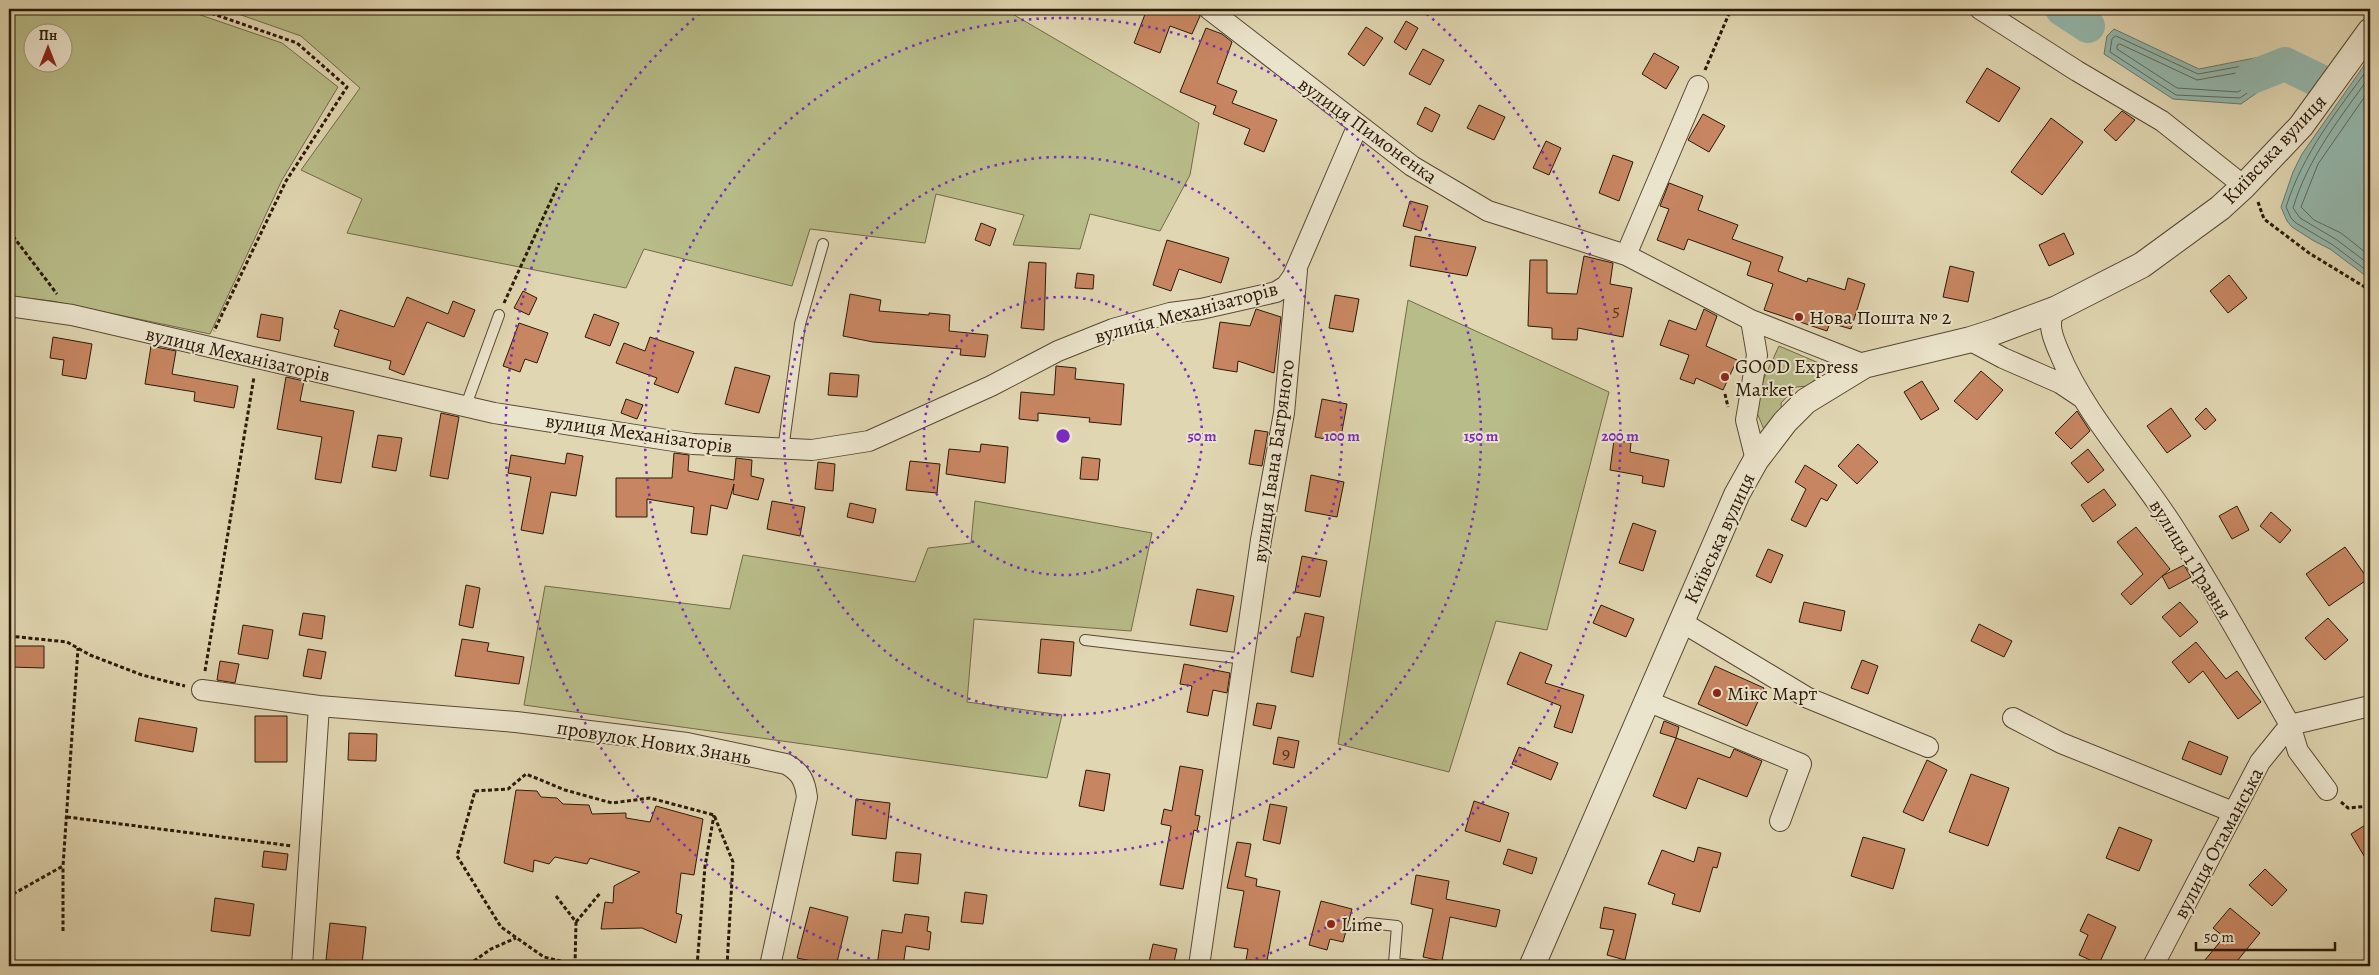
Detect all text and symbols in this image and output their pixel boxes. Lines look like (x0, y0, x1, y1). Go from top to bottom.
north arrow (22, 22, 72, 72)
text: Пн (39, 26, 57, 45)
street label: вулиця Пимоненка (1293, 71, 1443, 191)
street label: Київська вулиця (2216, 89, 2332, 210)
street label: вулиця Механізаторів (1092, 275, 1281, 350)
house number: 5 (1612, 298, 1620, 322)
place label: Нова Пошта № 2 (1809, 304, 1952, 331)
marker: Нова Пошта № 2 (1793, 311, 1805, 323)
street label: вулиця Механізаторів (143, 320, 333, 389)
place label: GOOD Express Market (1735, 353, 1858, 403)
street label: вулиця Івана Багряного (1246, 358, 1301, 564)
marker: GOOD Express Market (1719, 371, 1731, 383)
street label: вулиця Механізаторів (544, 407, 734, 460)
text: 50 m (1187, 426, 1217, 446)
text: 100 m (1324, 426, 1360, 446)
text: 150 m (1464, 426, 1499, 446)
text: 200 m (1601, 426, 1639, 446)
centre of rings (1054, 427, 1072, 445)
street label: Київська вулиця (1677, 469, 1762, 608)
street label: вулиця 1 Травня (2143, 494, 2238, 624)
place label: Мікс Март (1727, 680, 1817, 707)
marker: Мікс Март (1711, 687, 1723, 699)
street label: провулок Нових Знань (555, 714, 753, 771)
house number: 9 (1282, 741, 1290, 765)
street label: вулиця Отаманська (2167, 762, 2270, 924)
place label: Lime (1341, 911, 1382, 938)
marker: Lime (1325, 918, 1337, 930)
scale bar (2196, 920, 2335, 952)
text: 50 m (2204, 927, 2234, 947)

